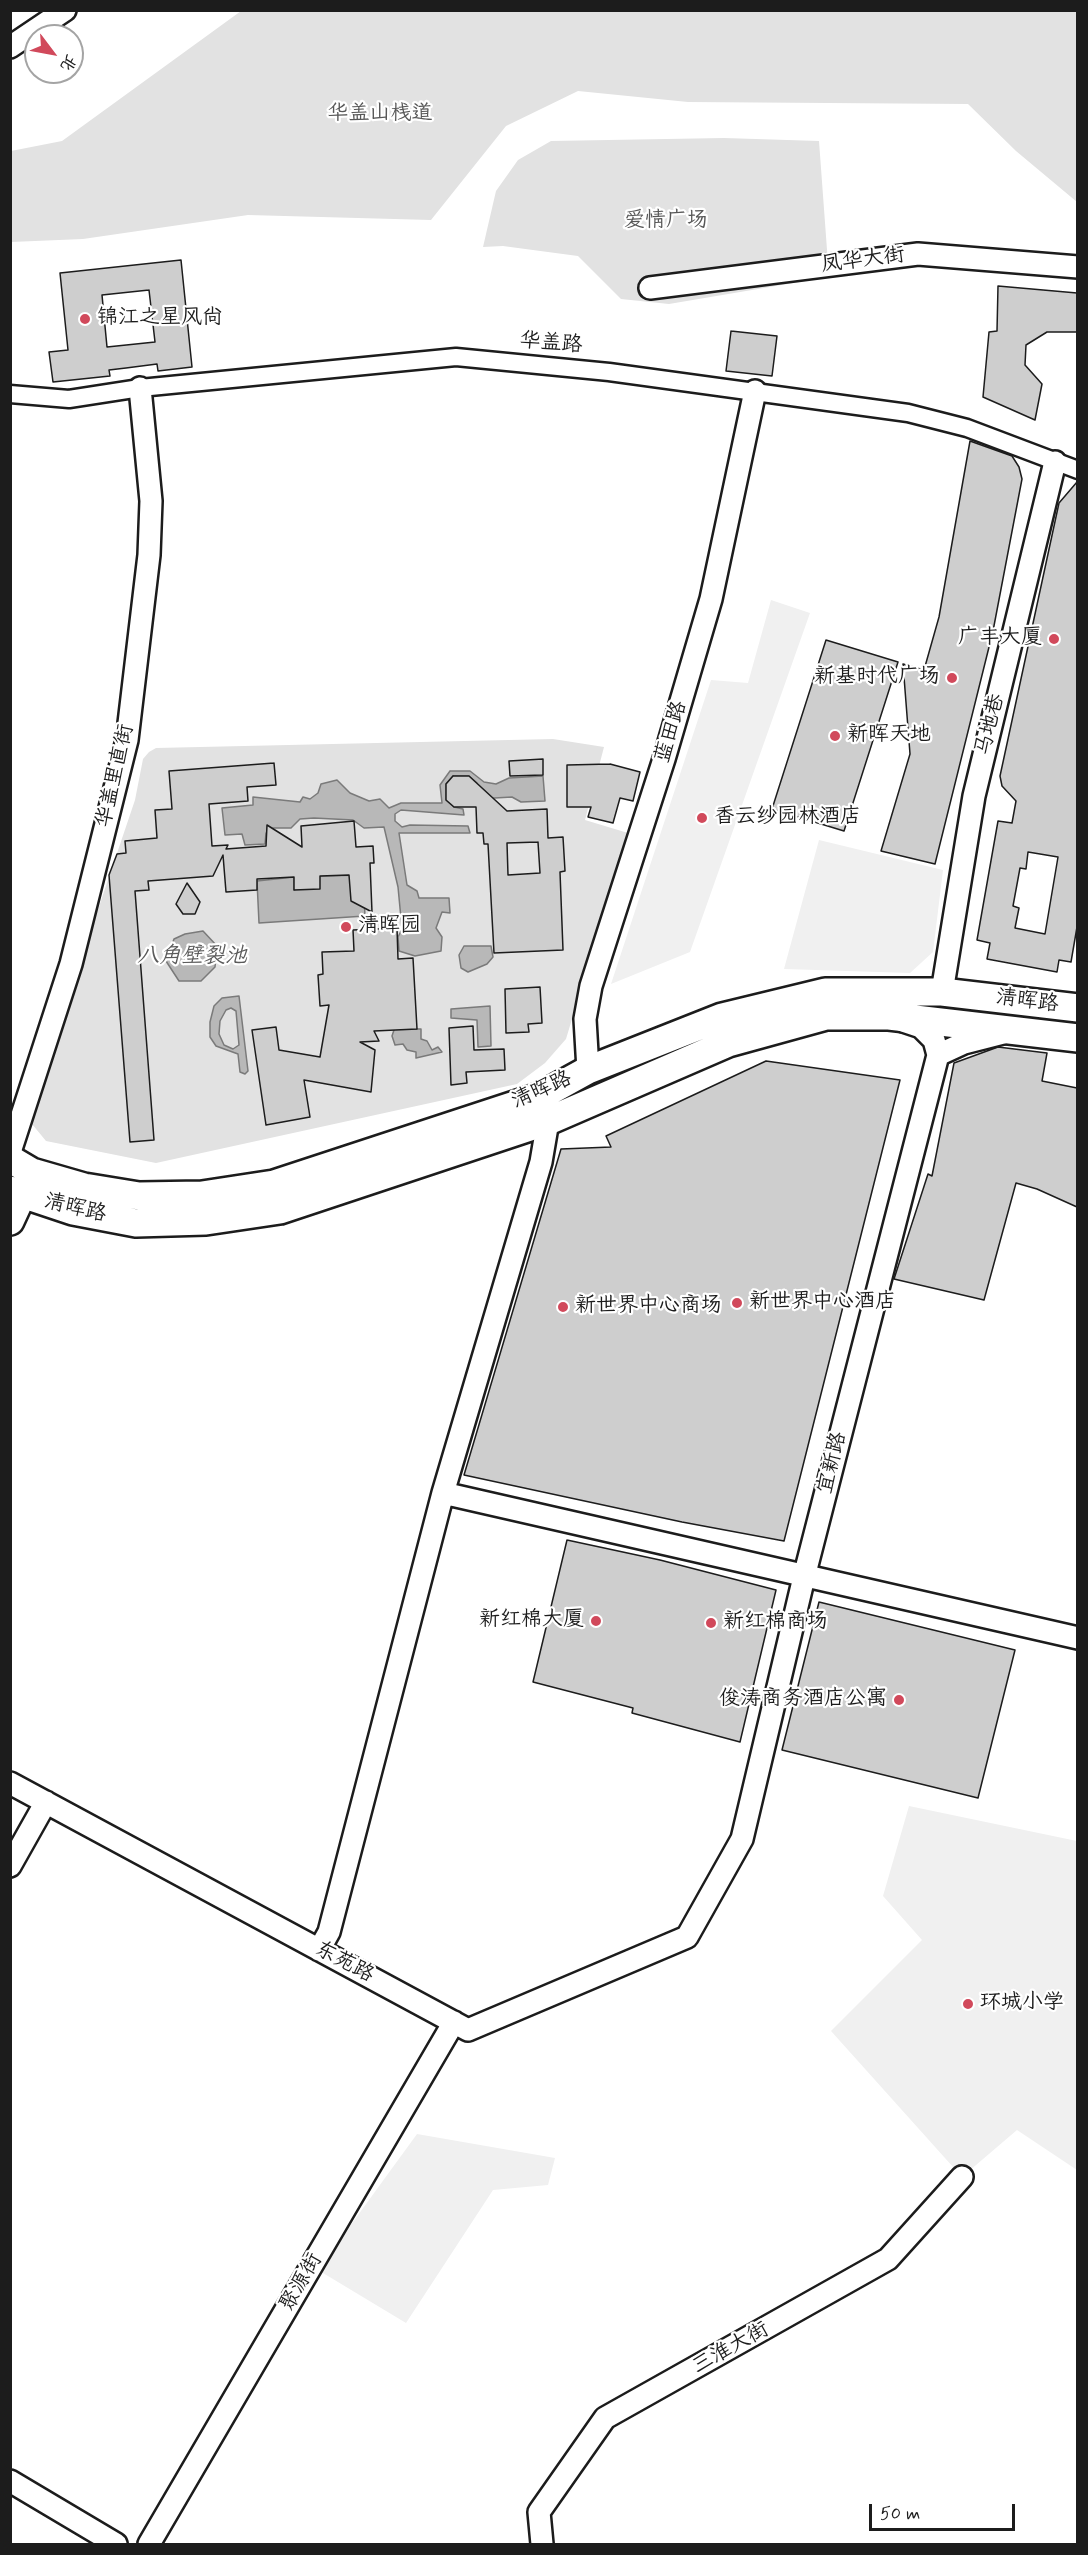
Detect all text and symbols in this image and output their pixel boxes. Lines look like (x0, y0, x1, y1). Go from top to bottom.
north arrow (24, 24, 84, 84)
text: 北 (55, 50, 81, 75)
park label: 华盖山栈道 (328, 102, 432, 128)
park label: 爱情广场 (624, 209, 708, 235)
street label: 凤华大街 (820, 243, 906, 279)
place label: 锦江之星风尚 (97, 306, 223, 332)
marker: 锦江之星风尚 (78, 312, 92, 326)
street label: 华盖路 (519, 329, 583, 359)
place label: 广丰大厦 (958, 626, 1042, 652)
marker: 广丰大厦 (1047, 632, 1061, 646)
place label: 新基时代广场 (814, 665, 940, 691)
marker: 新基时代广场 (945, 671, 959, 685)
street label: 马地巷 (971, 691, 1011, 759)
street label: 蓝田路 (651, 698, 693, 766)
street label: 华盖里直街 (92, 722, 140, 830)
place label: 新晖天地 (847, 723, 931, 749)
marker: 新晖天地 (828, 729, 842, 743)
place label: 香云纱园林酒店 (714, 805, 861, 831)
marker: 香云纱园林酒店 (695, 811, 709, 825)
place label: 清晖园 (358, 914, 421, 940)
marker: 清晖园 (339, 920, 353, 934)
water label: 八角壁裂池 (137, 944, 247, 970)
street label: 清晖路 (994, 986, 1060, 1018)
street label: 清晖路 (508, 1067, 576, 1115)
street label: 清晖路 (41, 1190, 109, 1228)
place label: 新世界中心酒店 (749, 1290, 896, 1316)
place label: 新世界中心商场 (575, 1294, 722, 1320)
marker: 新世界中心酒店 (730, 1296, 744, 1310)
marker: 新世界中心商场 (556, 1300, 570, 1314)
street label: 宜新路 (813, 1429, 853, 1497)
place label: 新红棉大厦 (479, 1608, 584, 1634)
place label: 新红棉商场 (723, 1610, 828, 1636)
marker: 新红棉大厦 (589, 1614, 603, 1628)
marker: 新红棉商场 (704, 1616, 718, 1630)
place label: 俊涛商务酒店公寓 (719, 1687, 887, 1713)
marker: 俊涛商务酒店公寓 (892, 1693, 906, 1707)
street label: 东苑路 (310, 1937, 378, 1989)
place label: 环城小学 (980, 1991, 1064, 2017)
marker: 环城小学 (961, 1997, 975, 2011)
street label: 聚源街 (275, 2249, 329, 2317)
street label: 三淮大街 (688, 2318, 774, 2380)
scale bar (872, 2492, 1018, 2530)
text: 50 m (880, 2502, 920, 2526)

